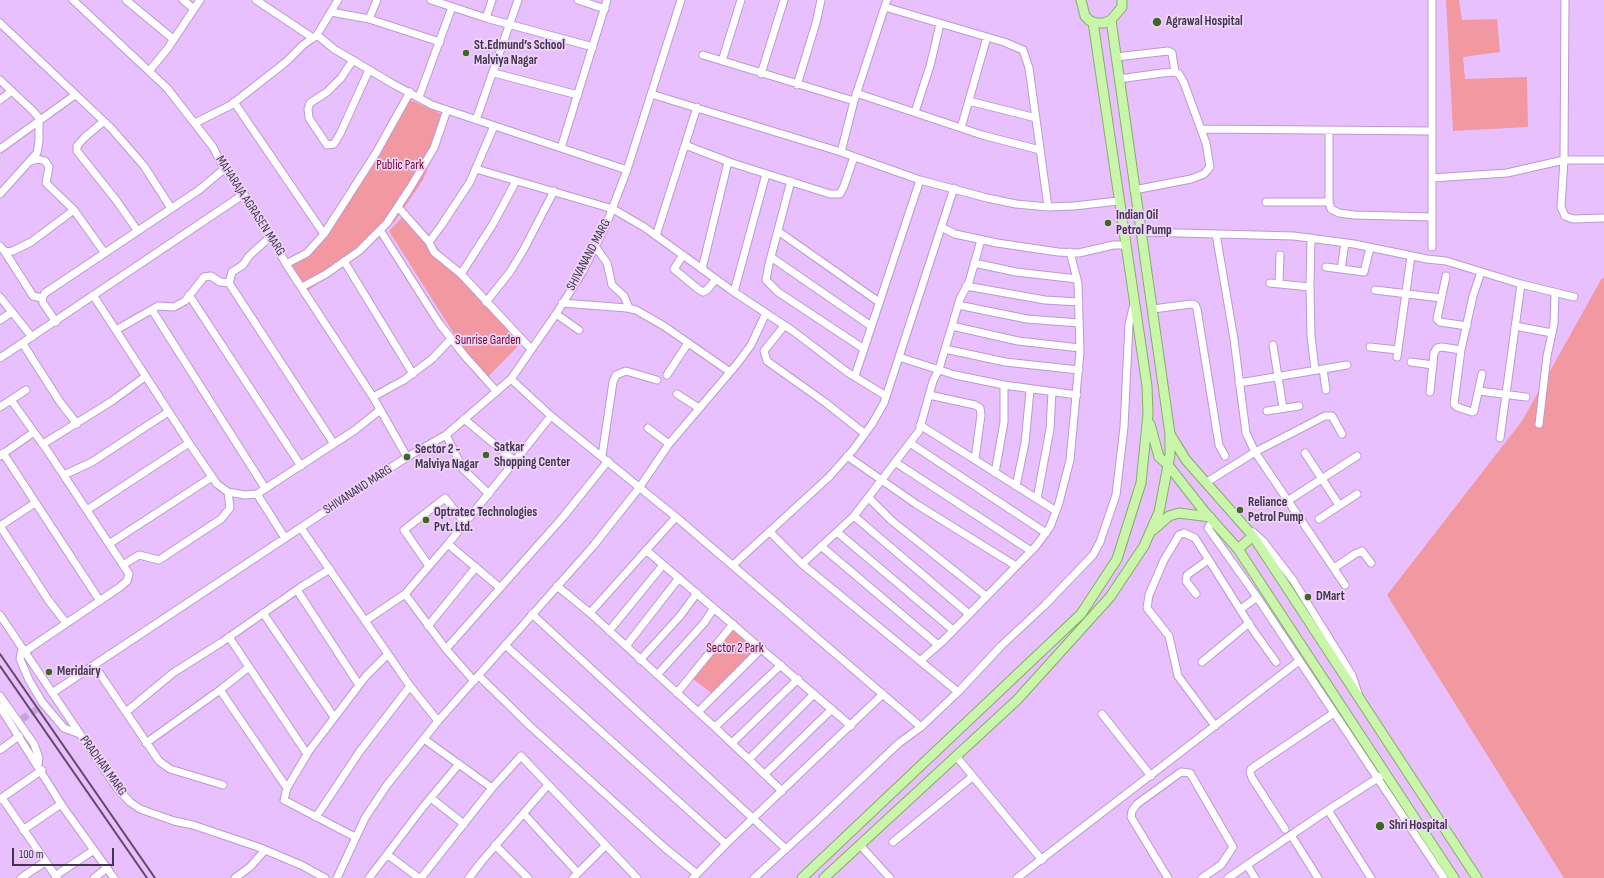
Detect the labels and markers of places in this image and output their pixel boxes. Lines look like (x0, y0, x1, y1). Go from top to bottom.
place label: Agrawal Hospital (1166, 14, 1243, 30)
marker: Agrawal Hospital (1151, 16, 1163, 28)
place label: St.Edmund’s School Malviya Nagar (474, 38, 565, 69)
marker: St.Edmund’s School Malviya Nagar (461, 48, 471, 58)
place label: Indian Oil Petrol Pump (1116, 208, 1172, 239)
marker: Indian Oil Petrol Pump (1103, 218, 1113, 228)
place label: Satkar Shopping Center (494, 440, 570, 471)
place label: Sector 2 - Malviya Nagar (415, 442, 479, 473)
marker: Satkar Shopping Center (481, 450, 491, 460)
marker: Sector 2 - Malviya Nagar (402, 452, 412, 462)
place label: Reliance Petrol Pump (1248, 495, 1304, 526)
place label: Optratec Technologies Pvt. Ltd. (434, 505, 537, 536)
marker: Reliance Petrol Pump (1235, 505, 1245, 515)
marker: Optratec Technologies Pvt. Ltd. (421, 515, 431, 525)
place label: DMart (1316, 589, 1345, 605)
marker: DMart (1303, 592, 1313, 602)
place label: Meridairy (57, 664, 101, 680)
marker: Meridairy (44, 667, 54, 677)
place label: Shri Hospital (1389, 818, 1447, 834)
marker: Shri Hospital (1374, 820, 1386, 832)

